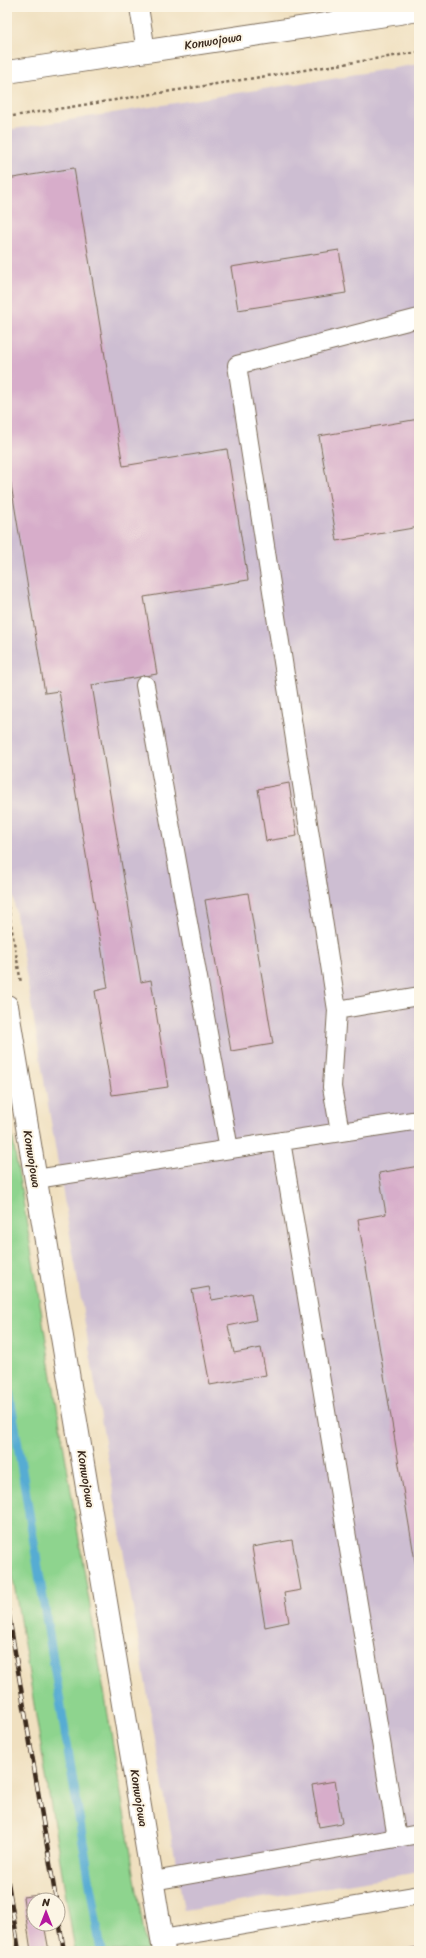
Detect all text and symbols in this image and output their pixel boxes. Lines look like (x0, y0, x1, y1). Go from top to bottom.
street label: Konwojowa (183, 26, 243, 56)
street label: Konwojowa (17, 1129, 47, 1189)
street label: Konwojowa (71, 1449, 101, 1509)
street label: Konwojowa (124, 1768, 154, 1828)
north arrow (26, 1892, 66, 1932)
text: N (41, 1893, 50, 1912)

